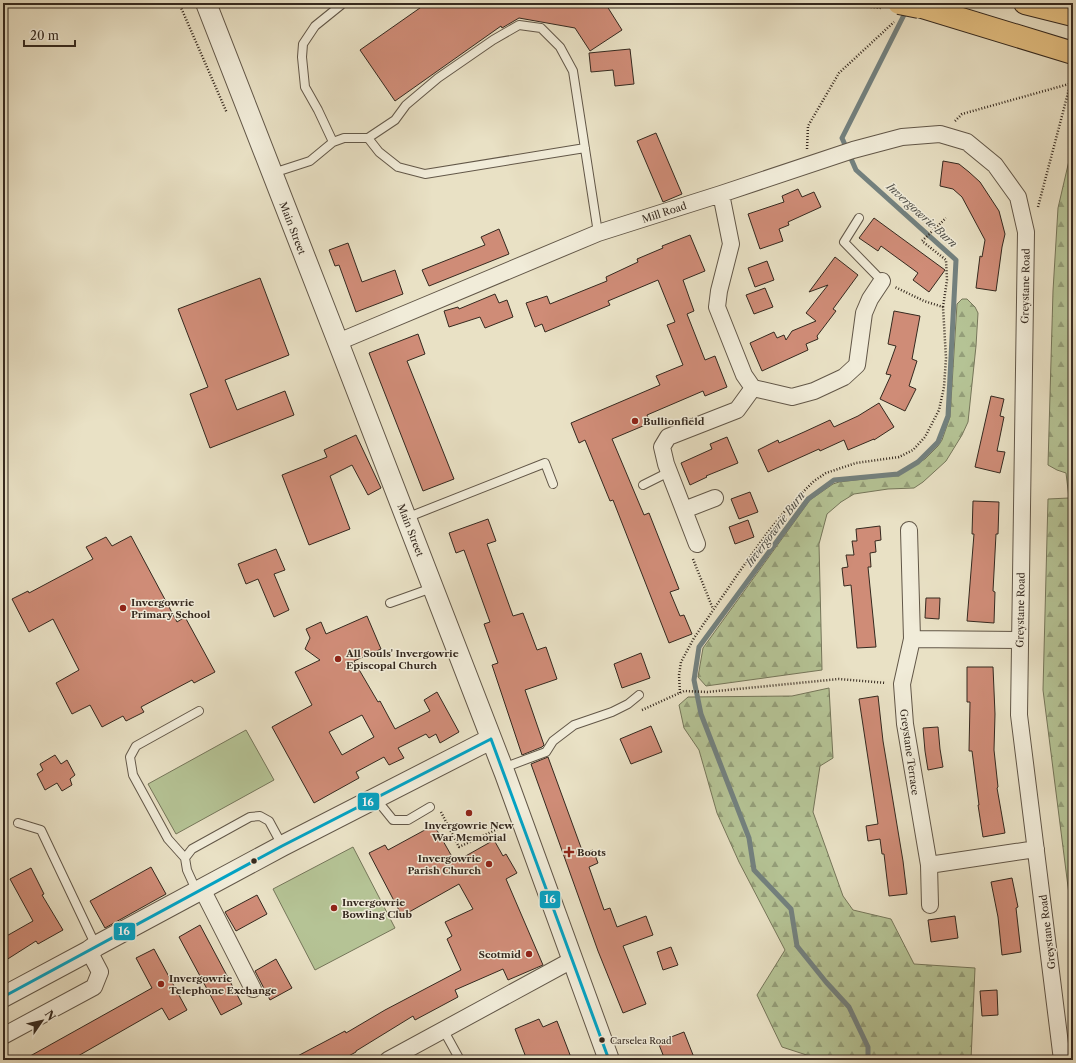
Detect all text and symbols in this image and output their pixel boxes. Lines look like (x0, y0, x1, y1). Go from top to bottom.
scale bar (24, 22, 75, 48)
text: 20 m (30, 28, 59, 43)
water label: Invergowrie Burn (883, 179, 961, 251)
street label: Mill Road (640, 199, 688, 226)
street label: Main Street (277, 200, 309, 257)
street label: Greystane Road (1018, 248, 1033, 324)
place label: Bullionfield (643, 415, 705, 428)
marker: Bullionfield (630, 416, 640, 426)
water label: Invergowrie Burn (742, 488, 808, 570)
street label: Main Street (395, 502, 427, 559)
street label: Greystane Road (1013, 572, 1028, 648)
place label: Invergowrie Primary School (131, 596, 211, 621)
marker: Invergowrie Primary School (118, 603, 128, 613)
place label: All Souls' Invergowrie Episcopal Church (345, 647, 459, 672)
marker: All Souls' Invergowrie Episcopal Church (333, 654, 343, 664)
street label: Greystane Terrace (897, 708, 922, 796)
line badge: 16 (357, 792, 380, 811)
text: 16 (362, 795, 374, 809)
marker: Invergowrie New War Memorial (464, 808, 474, 818)
place label: Invergowrie New War Memorial (424, 819, 514, 844)
place label: Boots (577, 846, 606, 859)
marker: Boots (564, 847, 574, 857)
place label: Invergowrie Parish Church (407, 852, 481, 877)
unlabelled marker (249, 856, 259, 866)
marker: Invergowrie Parish Church (484, 859, 494, 869)
line badge: 16 (539, 890, 561, 909)
text: 16 (544, 892, 556, 906)
street label: Greystane Road (1036, 894, 1059, 970)
place label: Invergowrie Bowling Club (342, 896, 412, 921)
marker: Invergowrie Bowling Club (329, 903, 339, 913)
line badge: 16 (113, 922, 136, 941)
text: 16 (118, 924, 130, 938)
place label: Scotmid (479, 948, 521, 961)
marker: Scotmid (524, 949, 534, 959)
place label: Invergowrie Telephone Exchange (169, 972, 277, 997)
marker: Invergowrie Telephone Exchange (156, 979, 166, 989)
north arrow (22, 1001, 62, 1041)
text: N (42, 1008, 59, 1024)
marker: Carselea Road (597, 1035, 607, 1045)
place label: Carselea Road (610, 1035, 672, 1046)

